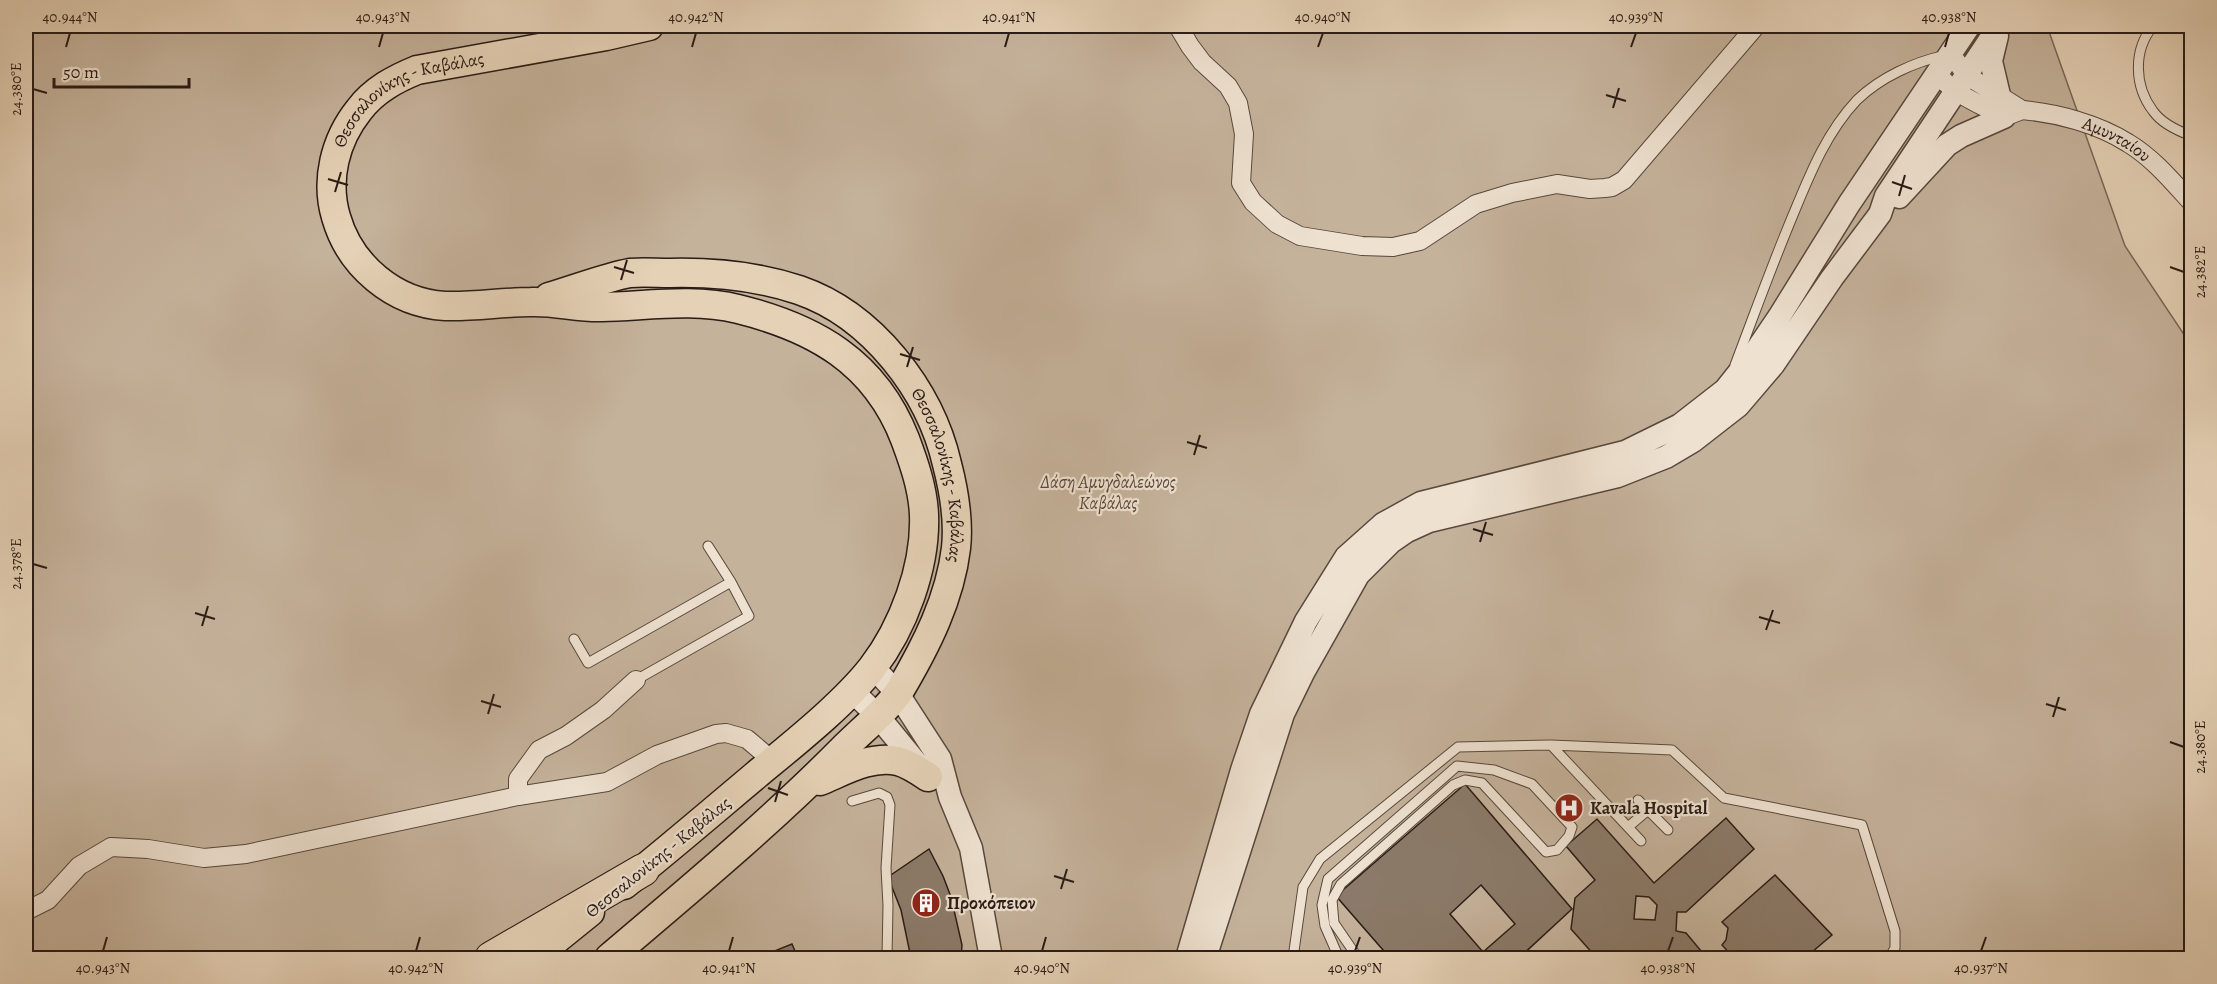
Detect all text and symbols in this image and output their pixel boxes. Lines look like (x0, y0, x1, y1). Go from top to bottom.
text: 40.944°N (42, 7, 98, 27)
text: 40.943°N (356, 7, 410, 27)
text: 40.942°N (668, 7, 724, 27)
text: 40.941°N (982, 7, 1036, 27)
text: 40.940°N (1295, 7, 1351, 27)
text: 40.939°N (1609, 7, 1663, 27)
text: 40.938°N (1921, 7, 1977, 27)
street label: Θεσσαλονίκης - Καβάλας (327, 46, 486, 151)
scale bar (54, 51, 189, 89)
text: 50 m (63, 60, 99, 84)
text: 24.380°E (6, 62, 26, 116)
street label: Αμυνταίου (2078, 111, 2156, 167)
text: 24.382°E (2190, 246, 2210, 298)
street label: Θεσσαλονίκης - Καβάλας (906, 383, 969, 565)
park label: Δάση Αμυγδαλεώνος Καβάλας (1039, 470, 1176, 515)
text: 24.378°E (6, 538, 26, 590)
text: 24.380°E (2190, 720, 2210, 774)
street label: Θεσσαλονίκης - Καβάλας (580, 791, 736, 923)
hospital icon: Kavala Hospital (1553, 792, 1585, 824)
place label: Kavala Hospital (1590, 796, 1708, 820)
building icon: Προκόπειον (910, 887, 942, 919)
place label: Προκόπειον (947, 891, 1036, 915)
text: 40.943°N (76, 958, 130, 978)
text: 40.942°N (388, 958, 444, 978)
text: 40.941°N (702, 958, 756, 978)
text: 40.940°N (1014, 958, 1070, 978)
text: 40.939°N (1328, 958, 1382, 978)
text: 40.938°N (1640, 958, 1696, 978)
text: 40.937°N (1954, 958, 2008, 978)

